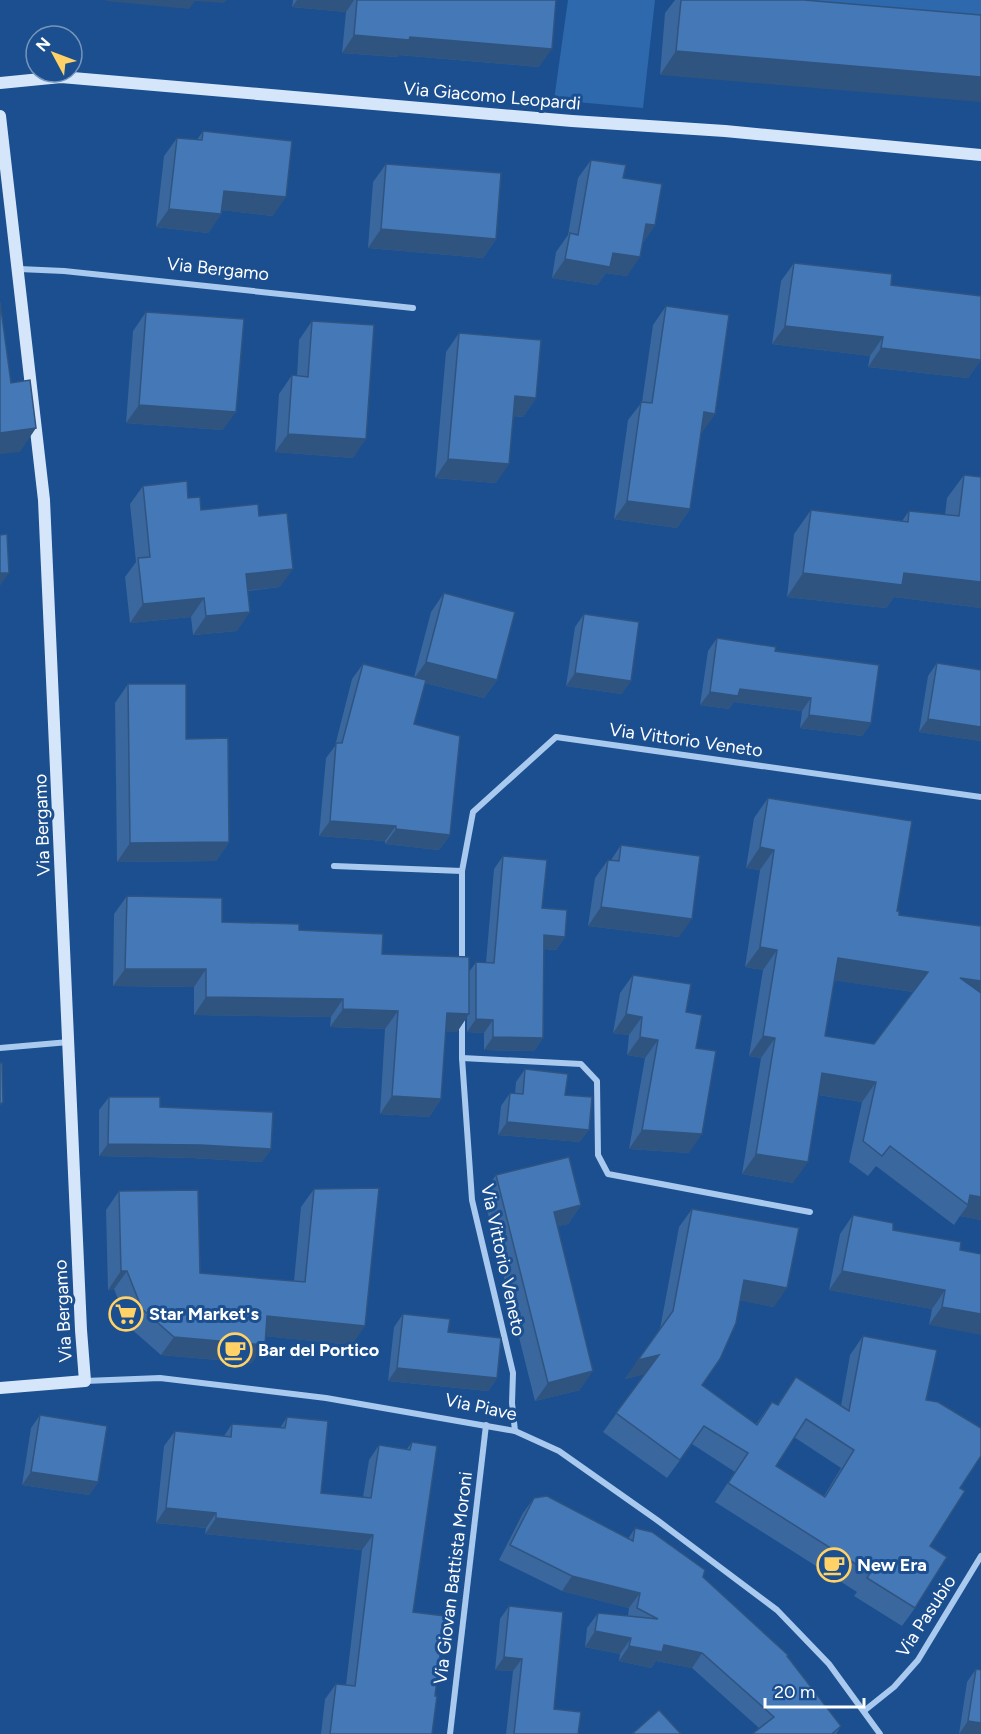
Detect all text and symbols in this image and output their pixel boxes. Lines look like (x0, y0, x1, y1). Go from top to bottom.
north arrow (24, 24, 84, 84)
text: N (32, 34, 54, 55)
street label: Via Giacomo Leopardi (402, 77, 582, 115)
street label: Via Bergamo (166, 253, 270, 285)
street label: Via Vittorio Veneto (608, 718, 764, 762)
street label: Via Bergamo (29, 773, 55, 877)
street label: Via Vittorio Veneto (476, 1182, 530, 1338)
street label: Via Bergamo (49, 1259, 77, 1363)
supermarket icon: Star Market's (108, 1296, 144, 1332)
place label: Star Market's (149, 1303, 259, 1325)
cafe icon: Bar del Portico (217, 1332, 253, 1368)
place label: Bar del Portico (258, 1339, 379, 1361)
street label: Via Piave (443, 1389, 519, 1425)
street label: Via Giovan Battista Moroni (429, 1470, 477, 1686)
cafe icon: New Era (816, 1547, 852, 1583)
place label: New Era (857, 1554, 927, 1576)
street label: Via Pasubio (891, 1571, 961, 1661)
scale bar (765, 1671, 864, 1709)
text: 20 m (774, 1681, 815, 1703)

